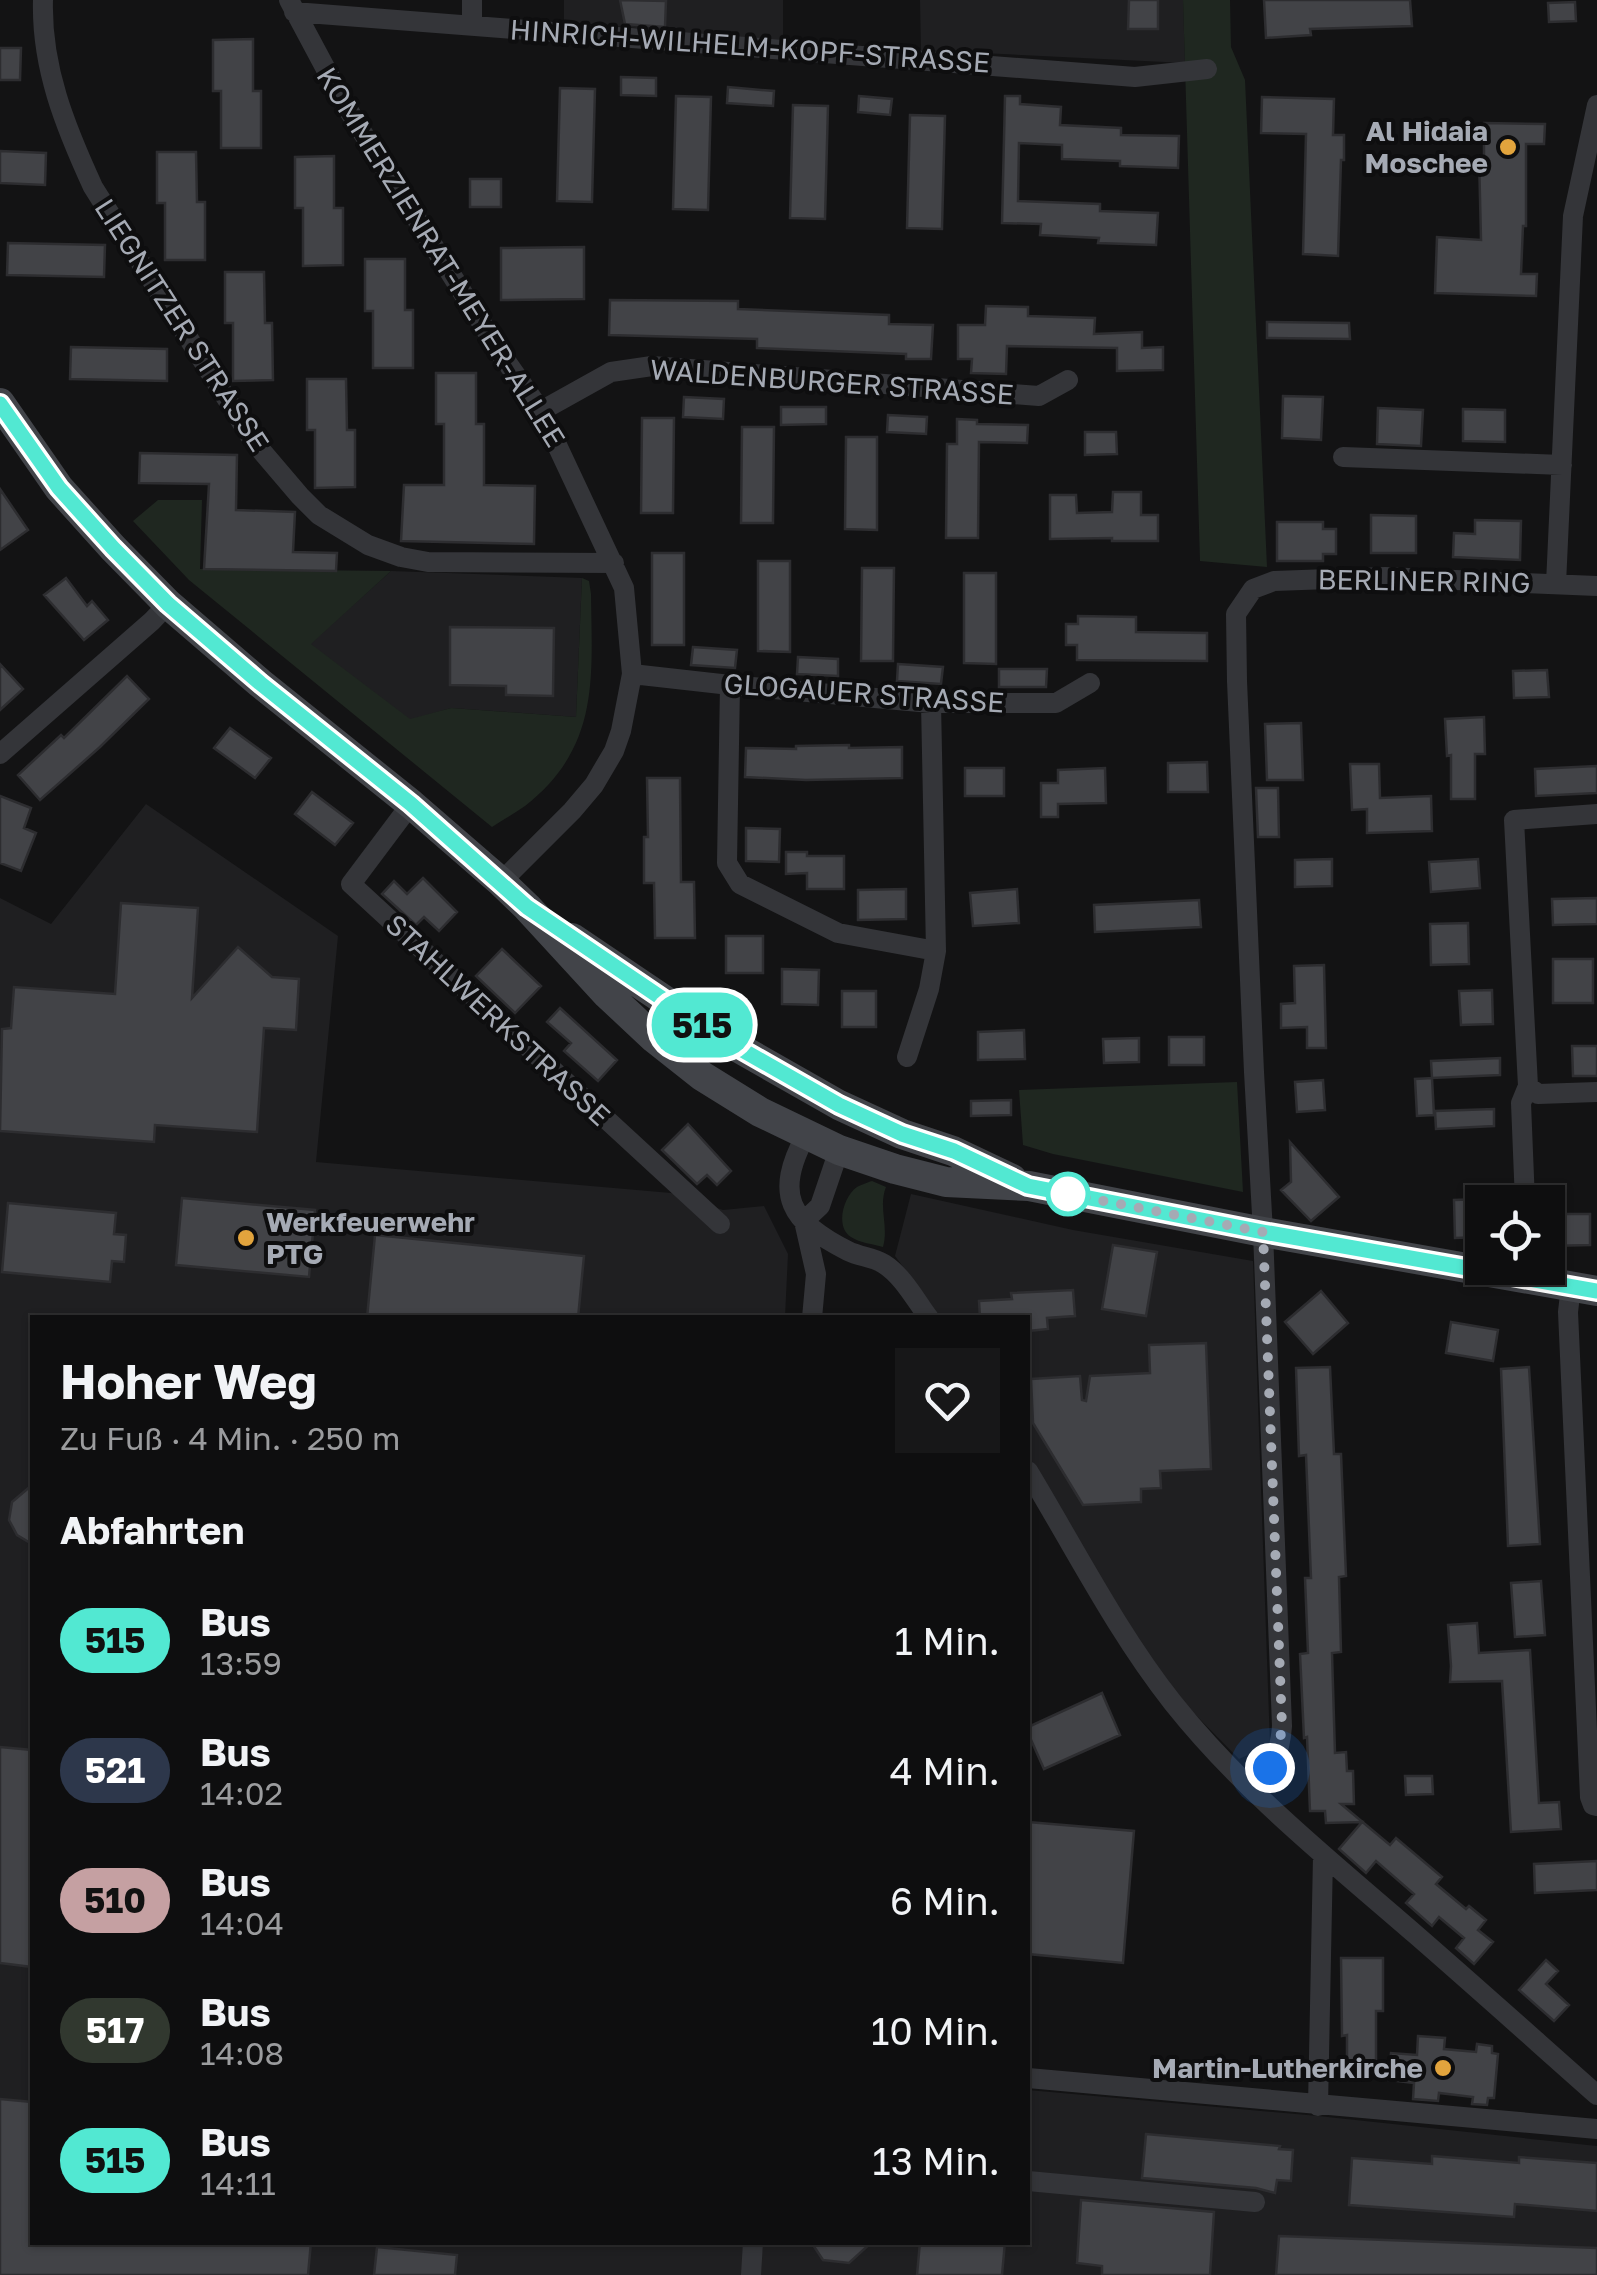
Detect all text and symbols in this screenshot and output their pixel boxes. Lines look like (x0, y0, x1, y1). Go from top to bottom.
street label: HINRICH-WILHELM-KOPF-STRASSE (509, 12, 991, 79)
street label: KOMMERZIENRAT-MEYER-ALLEE (310, 61, 572, 453)
place label: Al Hidaia Moschee (1365, 114, 1488, 179)
marker: Al Hidaia Moschee (1497, 136, 1519, 158)
street label: LIEGNITZER STRASSE (88, 192, 276, 457)
street label: WALDENBURGER STRASSE (649, 352, 1015, 411)
street label: BERLINER RING (1317, 562, 1531, 599)
street label: GLOGAUER STRASSE (723, 666, 1006, 719)
street label: STAHLWERKSTRASSE (379, 907, 617, 1132)
line badge: 515 (644, 992, 760, 1058)
text: 515 (672, 1004, 732, 1046)
unlabelled marker (1047, 1173, 1089, 1215)
map controls (1465, 1185, 1565, 1285)
button: locate (1465, 1185, 1565, 1285)
place label: Werkfeuerwehr PTG (266, 1205, 475, 1270)
marker: Werkfeuerwehr PTG (235, 1227, 257, 1249)
button: heart (895, 1348, 1000, 1453)
text: Hoher Weg (60, 1352, 317, 1410)
text: Zu Fuß · 4 Min. · 250 m (60, 1419, 400, 1457)
text: Abfahrten (60, 1507, 244, 1552)
text: Bus (200, 1599, 271, 1644)
text: 1 Min. (894, 1618, 1000, 1663)
text: 515 (85, 1619, 145, 1661)
text: 13:59 (200, 1644, 282, 1682)
text: Bus (200, 1729, 271, 1774)
your location (1245, 1743, 1295, 1793)
text: 4 Min. (890, 1748, 1000, 1793)
text: 521 (85, 1749, 145, 1791)
text: 14:02 (200, 1774, 283, 1812)
text: Bus (200, 1859, 271, 1904)
text: 6 Min. (890, 1878, 1000, 1923)
text: 510 (84, 1879, 146, 1921)
text: 14:04 (200, 1904, 284, 1942)
text: Bus (200, 1989, 271, 2034)
text: 10 Min. (871, 2008, 1000, 2053)
text: 517 (86, 2009, 144, 2051)
text: 14:08 (200, 2034, 284, 2072)
place label: Martin-Lutherkirche (1152, 2051, 1423, 2084)
marker: Martin-Lutherkirche (1432, 2057, 1454, 2079)
text: Bus (200, 2119, 271, 2164)
text: 13 Min. (872, 2138, 1000, 2183)
text: 515 (85, 2139, 145, 2181)
text: 14:11 (200, 2164, 276, 2202)

